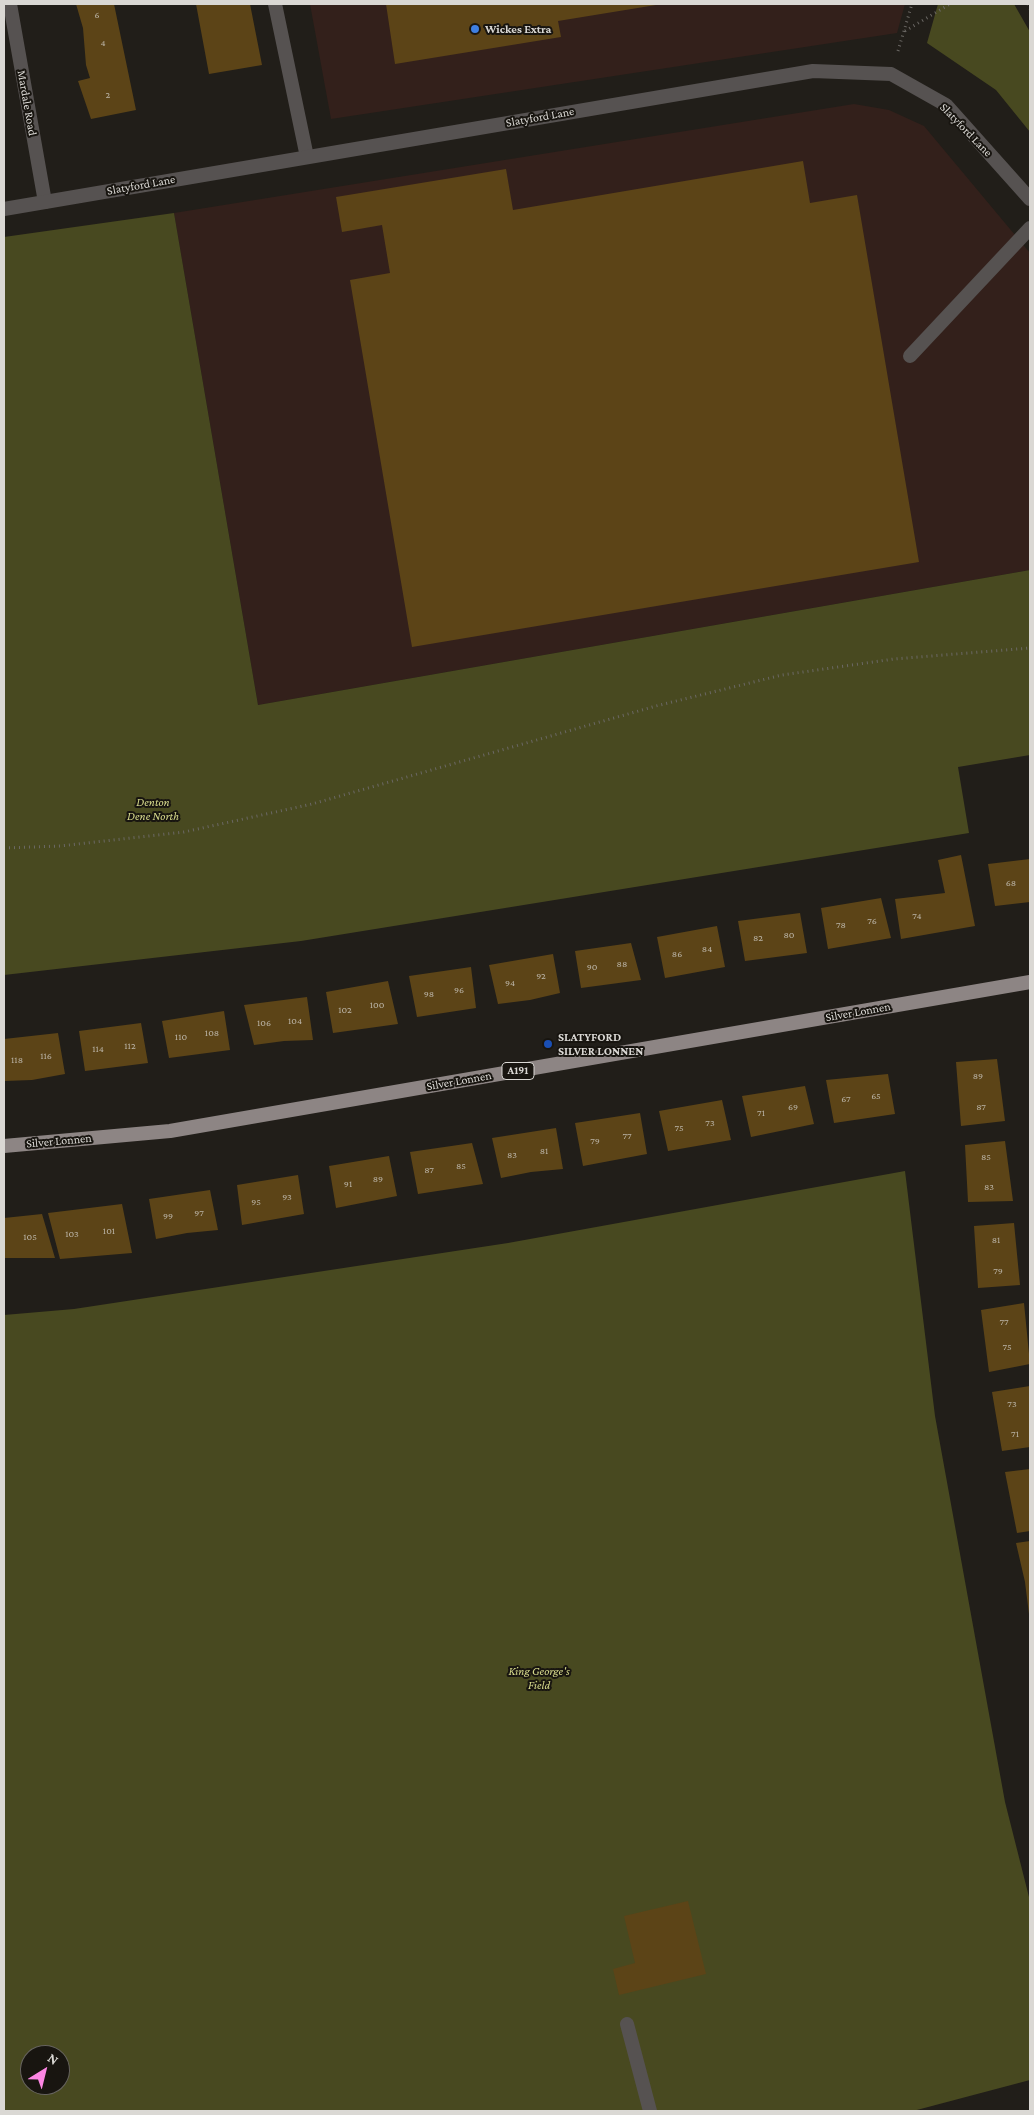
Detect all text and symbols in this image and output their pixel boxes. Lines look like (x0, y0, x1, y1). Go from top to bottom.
house number: 6 (94, 9, 100, 21)
place label: Wickes Extra (485, 22, 551, 36)
marker: Wickes Extra (469, 23, 481, 35)
house number: 4 (100, 37, 106, 49)
street label: Mardale Road (14, 69, 40, 137)
house number: 2 (106, 89, 110, 101)
street label: Slatyford Lane (937, 100, 995, 160)
street label: Slatyford Lane (505, 104, 575, 130)
street label: Slatyford Lane (106, 172, 176, 198)
park label: Denton Dene North (127, 795, 179, 823)
house number: 68 (1006, 877, 1016, 889)
house number: 74 (912, 910, 922, 922)
house number: 76 (867, 915, 877, 927)
house number: 78 (836, 919, 846, 931)
house number: 80 (783, 929, 795, 941)
house number: 82 (753, 932, 763, 944)
house number: 84 (702, 943, 712, 955)
house number: 86 (672, 948, 682, 960)
house number: 88 (617, 958, 627, 970)
house number: 90 (587, 961, 597, 973)
house number: 92 (536, 970, 546, 982)
house number: 94 (505, 977, 515, 989)
house number: 96 (454, 984, 464, 996)
house number: 98 (424, 988, 434, 1000)
house number: 100 (370, 999, 384, 1011)
street label: Silver Lonnen (824, 999, 892, 1025)
house number: 102 (338, 1004, 352, 1016)
house number: 104 (288, 1015, 302, 1027)
house number: 106 (257, 1017, 271, 1029)
house number: 108 (205, 1027, 219, 1039)
place label: SLATYFORD SILVER LONNEN (558, 1030, 643, 1058)
house number: 110 (175, 1031, 187, 1043)
marker: SLATYFORD SILVER LONNEN (542, 1038, 554, 1050)
house number: 112 (124, 1040, 136, 1052)
house number: 114 (92, 1043, 104, 1055)
house number: 116 (40, 1050, 52, 1062)
house number: 118 (11, 1054, 23, 1066)
road number: A191 (502, 1062, 534, 1080)
street label: Silver Lonnen (425, 1068, 493, 1094)
house number: 89 (973, 1070, 983, 1082)
house number: 65 (871, 1090, 881, 1102)
house number: 67 (841, 1093, 851, 1105)
house number: 69 (788, 1101, 798, 1113)
house number: 87 (976, 1101, 986, 1113)
house number: 71 (757, 1107, 765, 1119)
house number: 73 (705, 1117, 715, 1129)
house number: 75 (674, 1122, 684, 1134)
house number: 77 (622, 1130, 632, 1142)
street label: Silver Lonnen (26, 1131, 92, 1151)
house number: 79 (590, 1135, 600, 1147)
house number: 81 (540, 1145, 548, 1157)
house number: 83 (507, 1149, 517, 1161)
house number: 85 (981, 1151, 991, 1163)
house number: 85 (456, 1160, 466, 1172)
house number: 87 (424, 1164, 434, 1176)
house number: 89 (373, 1173, 383, 1185)
house number: 91 (344, 1178, 352, 1190)
house number: 83 (984, 1181, 994, 1193)
house number: 93 (282, 1191, 292, 1203)
house number: 95 (251, 1196, 261, 1208)
house number: 97 (194, 1207, 204, 1219)
house number: 99 (163, 1210, 173, 1222)
house number: 101 (103, 1225, 115, 1237)
house number: 103 (65, 1228, 79, 1240)
house number: 105 (23, 1231, 37, 1243)
house number: 81 (992, 1234, 1000, 1246)
house number: 79 (993, 1265, 1003, 1277)
house number: 77 (999, 1316, 1009, 1328)
house number: 75 (1002, 1341, 1012, 1353)
house number: 73 (1007, 1398, 1017, 1410)
house number: 71 (1011, 1428, 1019, 1440)
park label: King George's Field (508, 1664, 570, 1692)
north arrow (20, 2045, 70, 2095)
text: N (45, 2049, 62, 2068)

